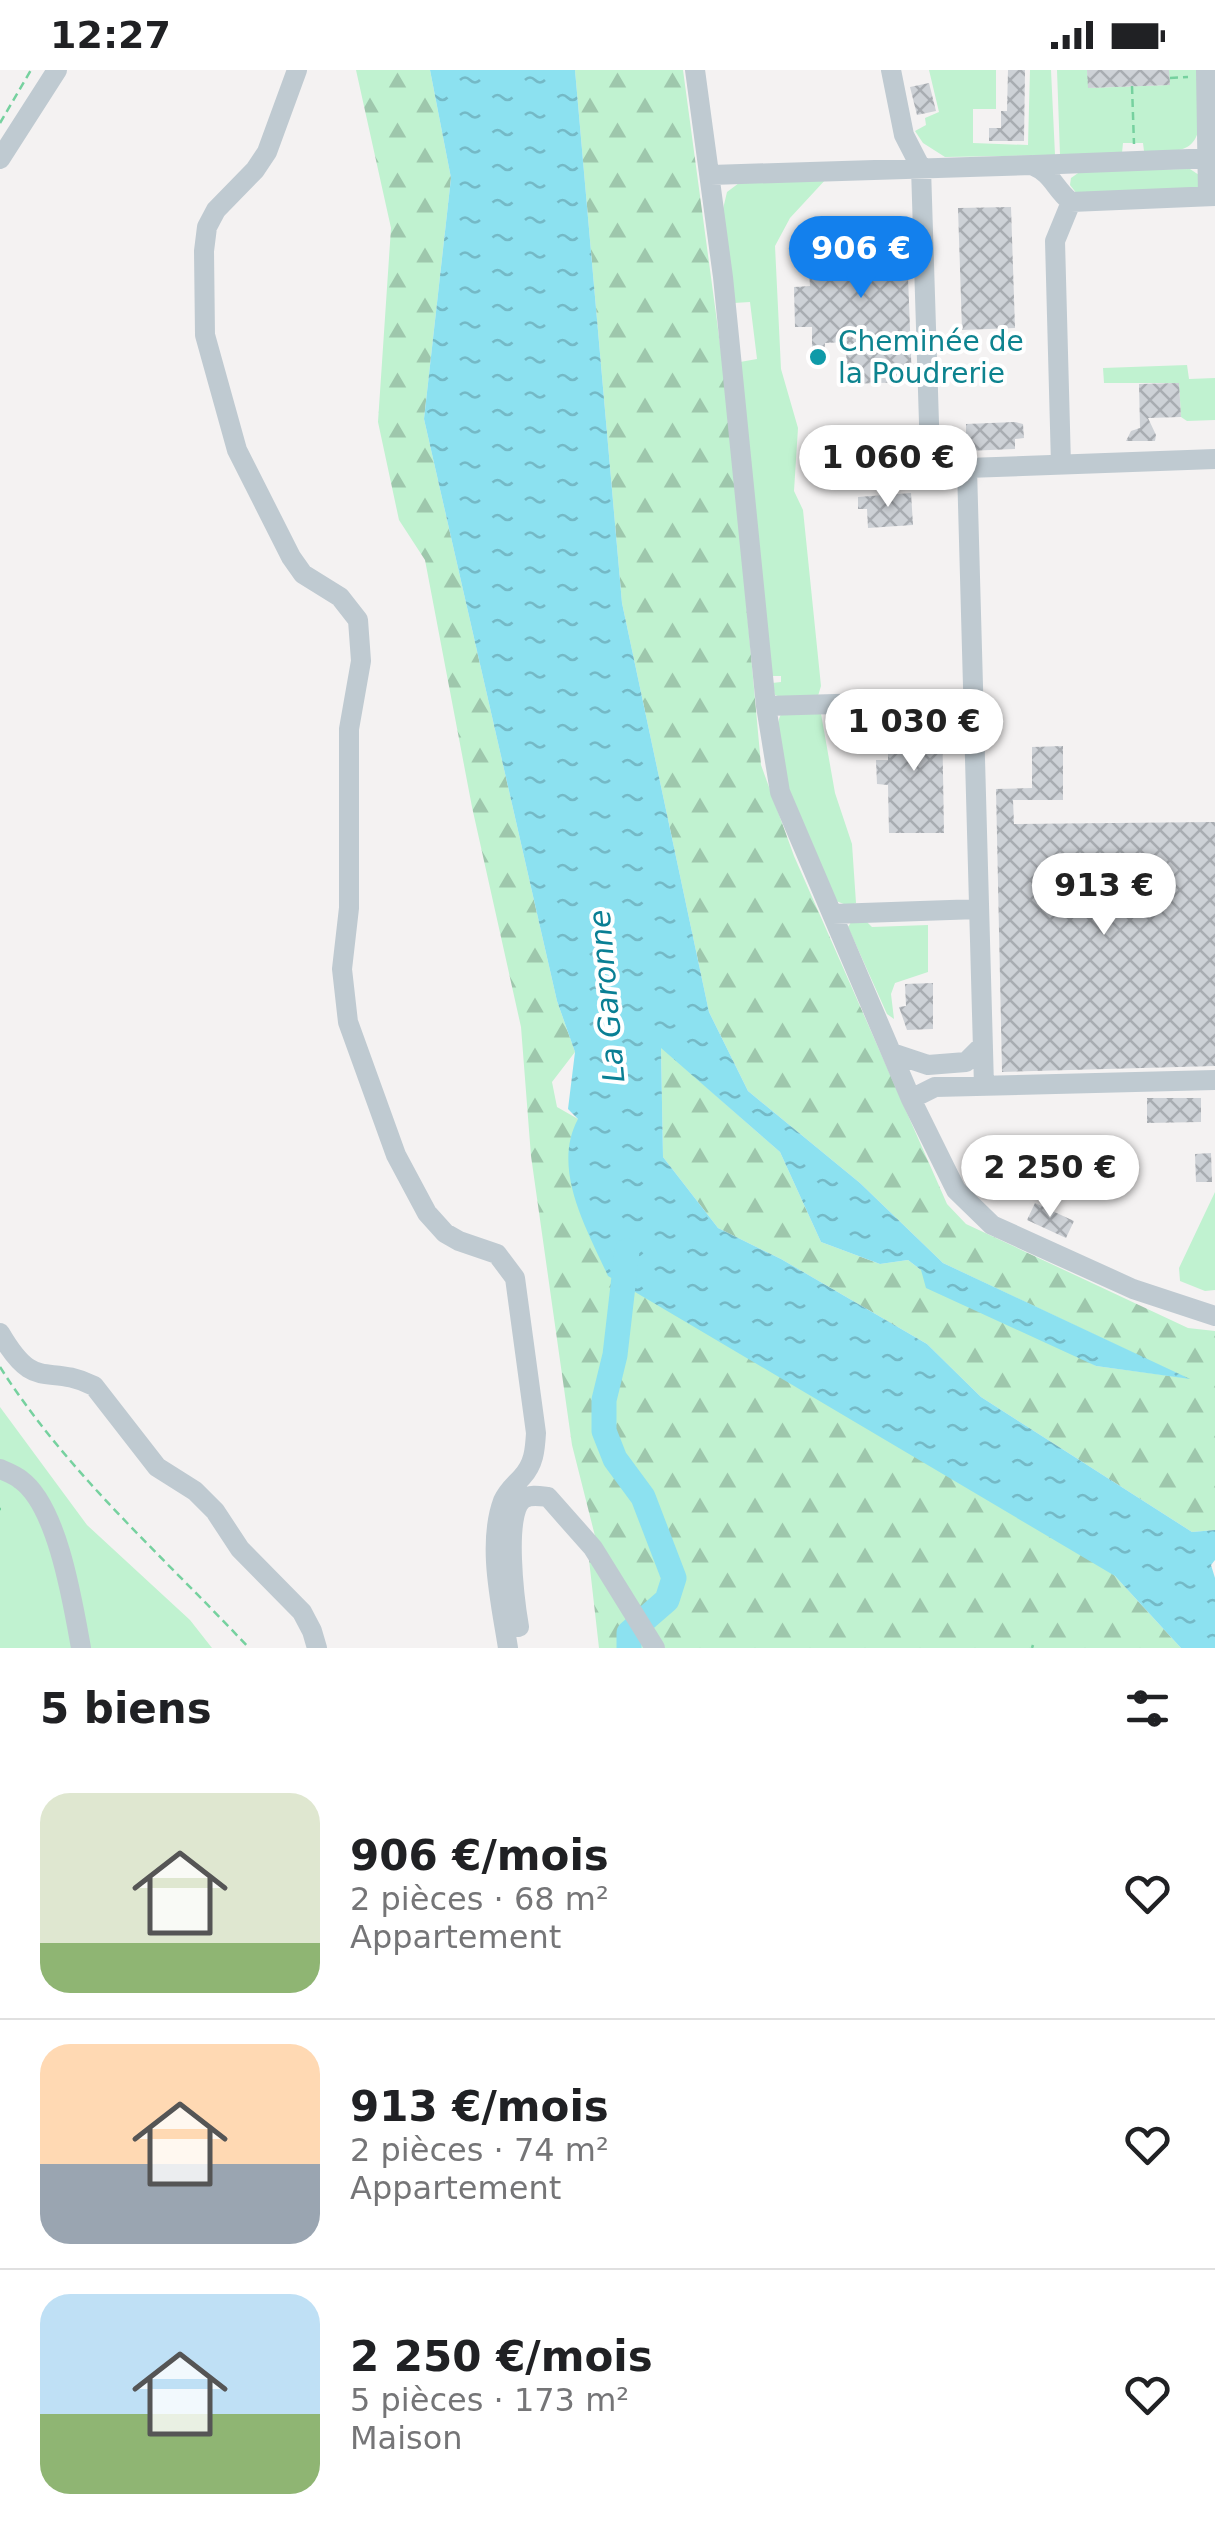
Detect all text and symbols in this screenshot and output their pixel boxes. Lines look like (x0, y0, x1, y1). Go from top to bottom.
text: 12:27 (50, 13, 171, 57)
pin: 906 € (791, 216, 931, 301)
text: 906 € (811, 229, 911, 267)
place label: Cheminée de la Poudrerie (838, 325, 1024, 390)
marker: Cheminée de la Poudrerie (807, 346, 829, 368)
pin: 1 060 € (796, 425, 980, 510)
text: 1 060 € (821, 438, 955, 476)
pin: 1 030 € (822, 689, 1006, 774)
text: 1 030 € (847, 702, 981, 740)
pin: 913 € (1034, 853, 1174, 938)
text: 913 € (1054, 866, 1154, 904)
water label: La Garonne (582, 908, 631, 1084)
pin: 2 250 € (958, 1135, 1142, 1220)
text: 2 250 € (983, 1148, 1117, 1186)
icon: filters (1120, 1681, 1175, 1736)
text: 5 biens (40, 1684, 212, 1733)
text: 906 €/mois (350, 1831, 609, 1880)
icon: home (120, 1833, 240, 1953)
icon: heart (1120, 1866, 1175, 1921)
text: 2 pièces · 68 m² (350, 1880, 609, 1918)
text: Appartement (350, 1918, 561, 1956)
text: 913 €/mois (350, 2082, 609, 2131)
icon: home (120, 2084, 240, 2204)
icon: heart (1120, 2117, 1175, 2172)
text: 2 pièces · 74 m² (350, 2131, 609, 2169)
text: Appartement (350, 2169, 561, 2207)
text: 2 250 €/mois (350, 2332, 653, 2381)
icon: home (120, 2334, 240, 2454)
icon: heart (1120, 2367, 1175, 2422)
text: 5 pièces · 173 m² (350, 2381, 629, 2419)
text: Maison (350, 2419, 463, 2457)

